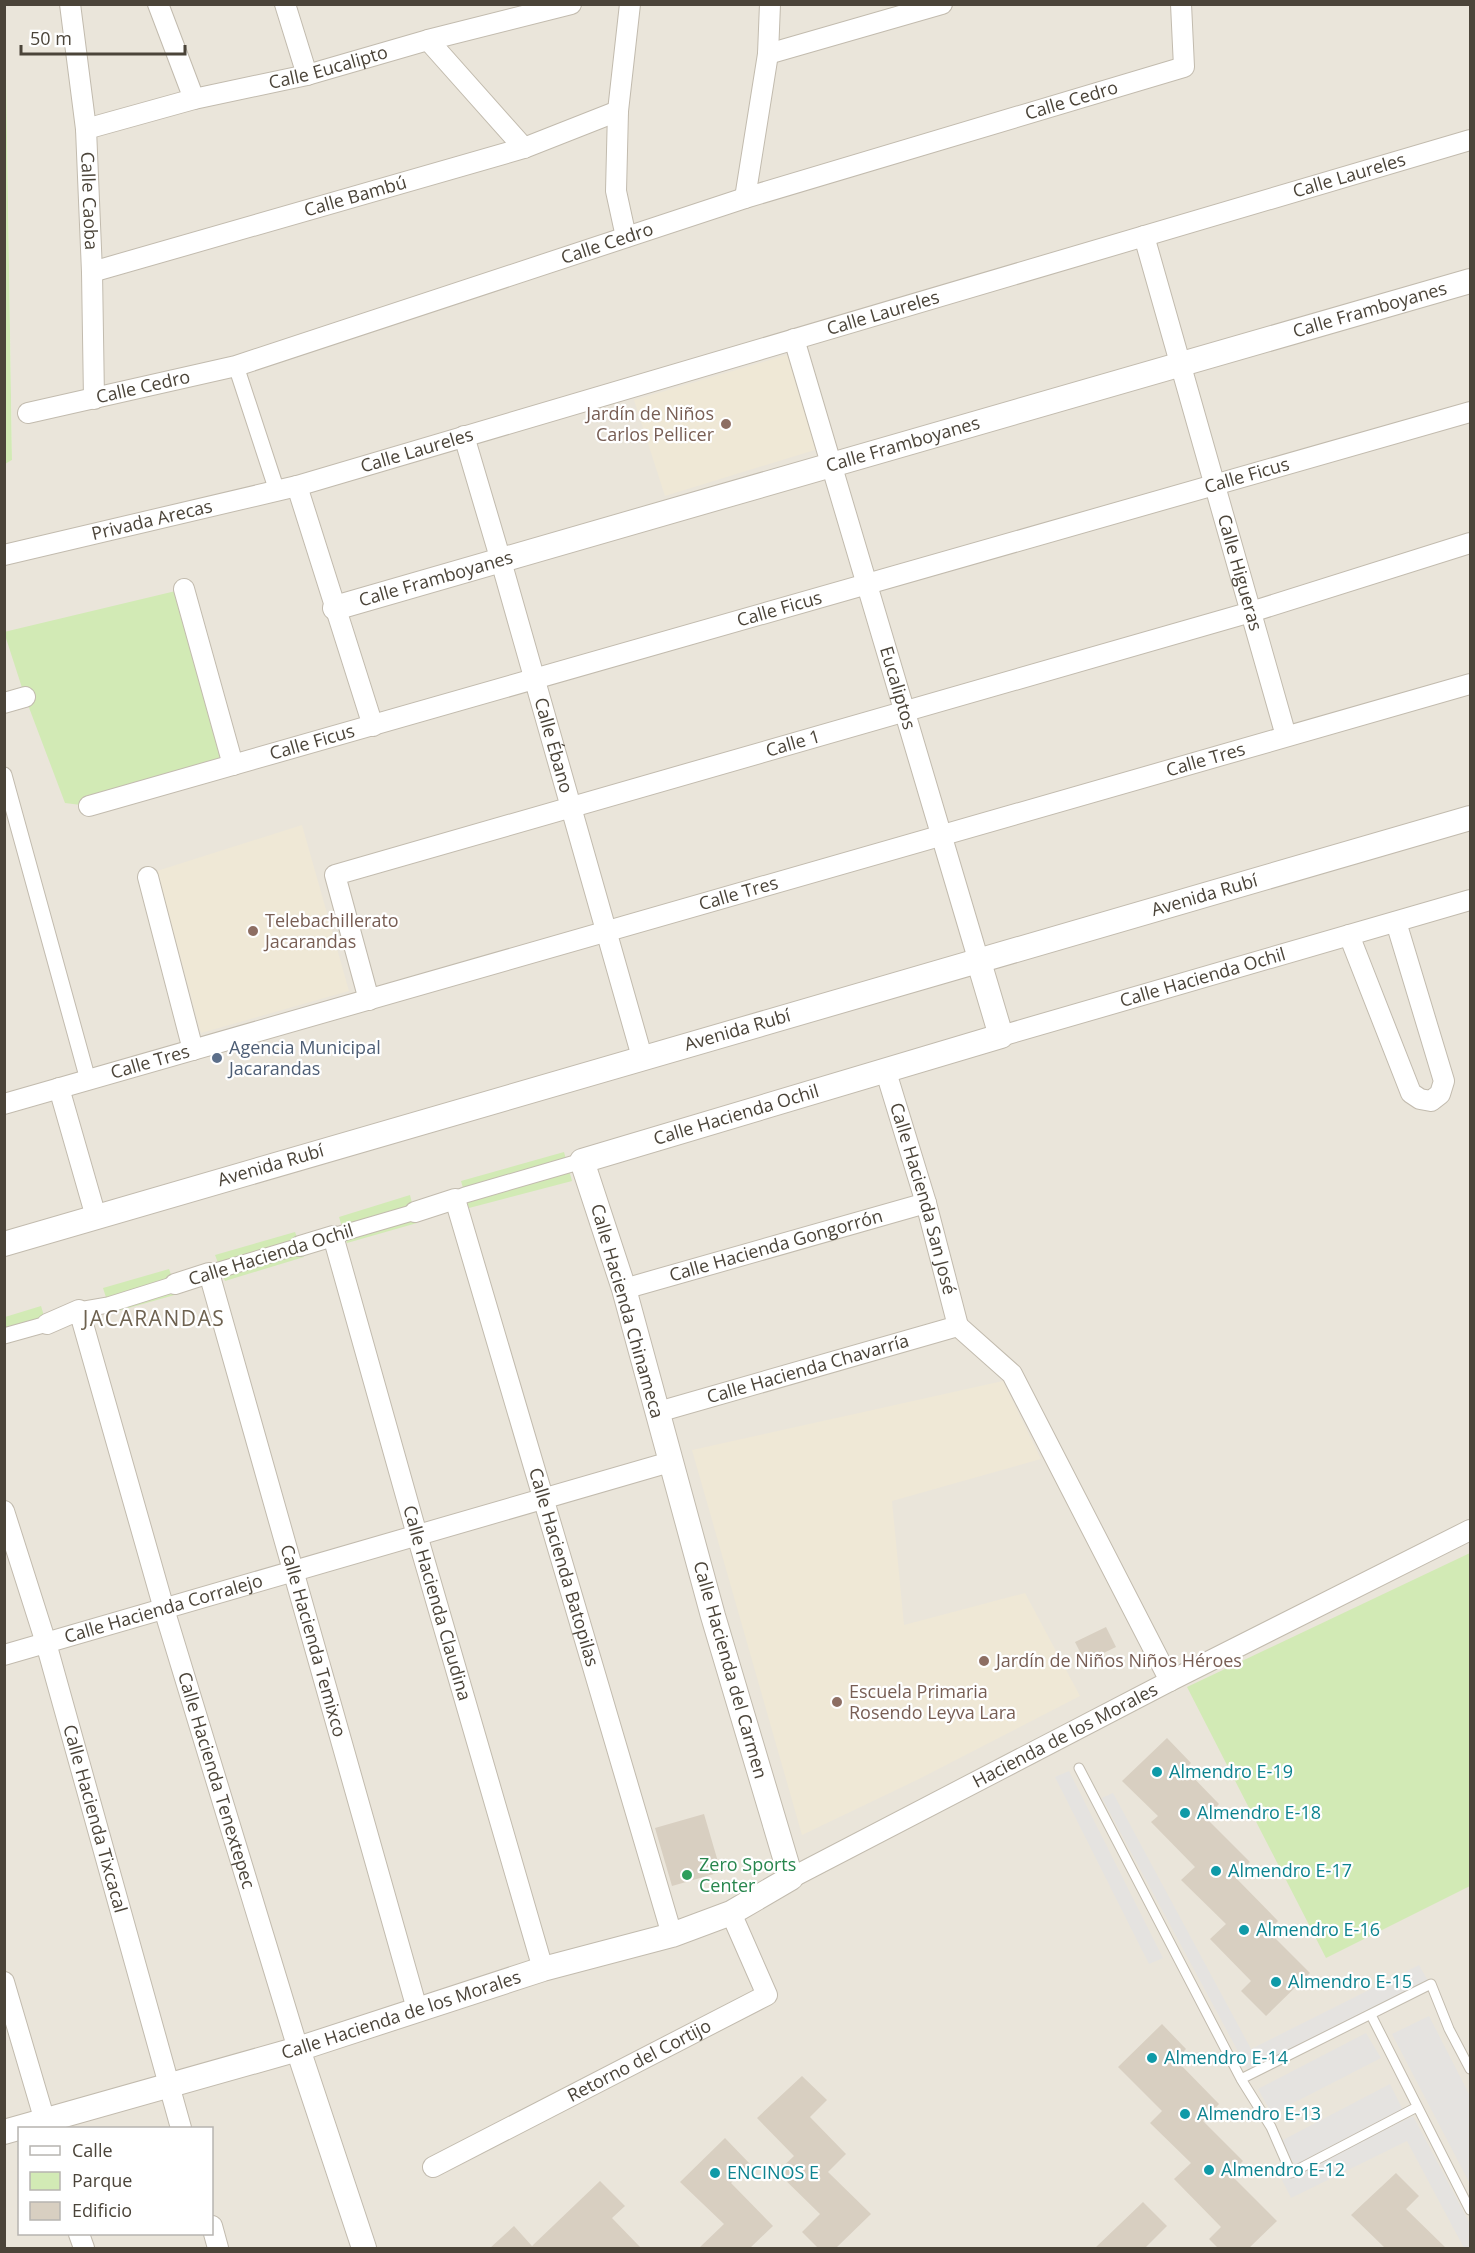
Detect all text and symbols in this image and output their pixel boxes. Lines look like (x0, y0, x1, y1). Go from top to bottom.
scale bar (21, 18, 184, 56)
text: 50 m (30, 26, 72, 50)
street label: Calle Eucalipto (266, 39, 390, 94)
street label: Calle Cedro (1022, 74, 1121, 125)
street label: Calle Laureles (1290, 147, 1408, 203)
street label: Calle Caoba (76, 151, 104, 251)
street label: Calle Bambú (301, 169, 409, 222)
street label: Calle Cedro (557, 216, 656, 269)
street label: Calle Framboyanes (1290, 275, 1449, 342)
street label: Calle Laureles (824, 284, 942, 340)
street label: Calle Cedro (93, 364, 192, 408)
place label: Jardín de Niños Carlos Pellicer (584, 401, 715, 446)
street label: Calle Framboyanes (823, 410, 982, 477)
marker: Jardín de Niños Carlos Pellicer (719, 417, 733, 431)
street label: Calle Laureles (357, 422, 476, 478)
street label: Calle Ficus (1201, 451, 1292, 498)
street label: Privada Arecas (89, 493, 215, 545)
street label: Calle Higueras (1213, 511, 1269, 633)
street label: Calle Framboyanes (356, 544, 515, 612)
street label: Calle Ficus (734, 585, 824, 632)
street label: Eucaliptos (875, 643, 922, 732)
street label: Calle Ébano (529, 695, 579, 796)
street label: Calle Ficus (267, 718, 357, 765)
street label: Calle 1 (763, 723, 823, 762)
street label: Calle Tres (1163, 736, 1248, 781)
street label: Avenida Rubí (1148, 867, 1261, 921)
street label: Calle Tres (696, 870, 781, 915)
place label: Telebachillerato Jacarandas (263, 908, 399, 953)
marker: Telebachillerato Jacarandas (246, 924, 260, 938)
street label: Calle Hacienda Ochil (1117, 941, 1288, 1012)
street label: Avenida Rubí (681, 1002, 794, 1056)
place label: Agencia Municipal Jacarandas (227, 1035, 381, 1080)
street label: Calle Tres (108, 1038, 192, 1084)
marker: Agencia Municipal Jacarandas (210, 1051, 224, 1065)
street label: Calle Hacienda Ochil (650, 1078, 822, 1150)
street label: Calle Hacienda San José (885, 1099, 962, 1297)
street label: Avenida Rubí (214, 1137, 327, 1191)
street label: Calle Hacienda Chinameca (586, 1201, 670, 1421)
street label: Calle Hacienda Gongorrón (666, 1203, 885, 1287)
street label: Calle Hacienda Ochil (185, 1218, 356, 1291)
district label: JACARANDAS (81, 1304, 225, 1332)
street label: Calle Hacienda Chavarría (704, 1328, 912, 1408)
street label: Calle Hacienda Batopilas (524, 1465, 605, 1669)
street label: Calle Hacienda Claudina (398, 1502, 477, 1703)
street label: Calle Hacienda Temixco (275, 1542, 352, 1739)
street label: Calle Hacienda del Carmen (688, 1558, 774, 1781)
street label: Calle Hacienda Corralejo (61, 1568, 265, 1648)
place label: Jardín de Niños Niños Héroes (994, 1648, 1242, 1672)
marker: Jardín de Niños Niños Héroes (977, 1654, 991, 1668)
street label: Calle Hacienda Tenextepec (173, 1669, 262, 1892)
street label: Hacienda de los Morales (968, 1677, 1161, 1793)
place label: Escuela Primaria Rosendo Leyva Lara (849, 1679, 1016, 1724)
marker: Escuela Primaria Rosendo Leyva Lara (830, 1695, 844, 1709)
street label: Calle Hacienda Tixcacal (58, 1722, 134, 1915)
place label: Almendro E-19 (1169, 1759, 1293, 1783)
marker: Almendro E-19 (1150, 1765, 1164, 1779)
place label: Almendro E-18 (1197, 1800, 1321, 1824)
marker: Almendro E-18 (1178, 1806, 1192, 1820)
place label: Zero Sports Center (699, 1852, 796, 1897)
place label: Almendro E-17 (1228, 1858, 1352, 1882)
marker: Almendro E-17 (1209, 1864, 1223, 1878)
marker: Zero Sports Center (680, 1868, 694, 1882)
place label: Almendro E-16 (1256, 1917, 1380, 1941)
marker: Almendro E-16 (1237, 1923, 1251, 1937)
street label: Calle Hacienda de los Morales (278, 1964, 524, 2064)
place label: Almendro E-15 (1288, 1969, 1412, 1993)
marker: Almendro E-15 (1269, 1975, 1283, 1989)
street label: Retorno del Cortijo (563, 2013, 715, 2107)
place label: Almendro E-14 (1164, 2045, 1288, 2069)
marker: Almendro E-14 (1145, 2051, 1159, 2065)
place label: Almendro E-13 (1197, 2101, 1321, 2125)
marker: Almendro E-13 (1178, 2107, 1192, 2121)
legend (18, 2127, 213, 2235)
text: Calle (72, 2138, 113, 2162)
place label: Almendro E-12 (1221, 2157, 1345, 2181)
place label: ENCINOS E (727, 2160, 819, 2184)
marker: Almendro E-12 (1202, 2163, 1216, 2177)
marker: ENCINOS E (708, 2166, 722, 2180)
text: Parque (72, 2168, 132, 2192)
text: Edificio (72, 2198, 132, 2222)

